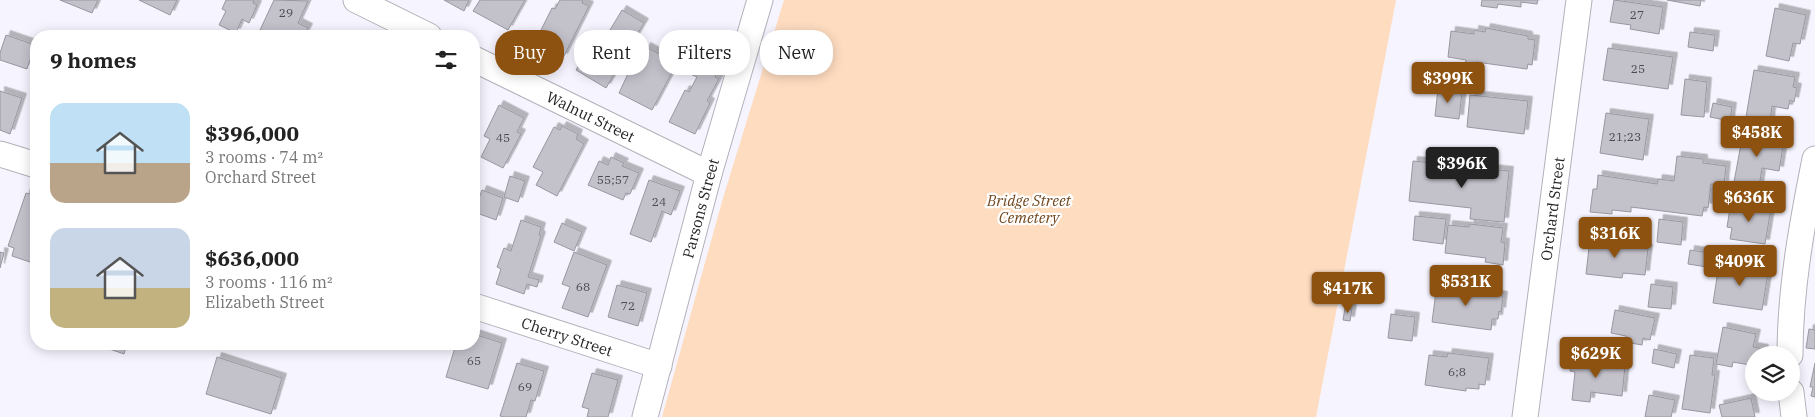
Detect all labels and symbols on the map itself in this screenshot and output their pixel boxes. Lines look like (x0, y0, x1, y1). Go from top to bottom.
house number: 29 (279, 5, 293, 20)
house number: 27 (1630, 7, 1644, 22)
house number: 25 (1631, 61, 1645, 76)
pin: $399K (1413, 62, 1483, 104)
street label: Walnut Street (543, 86, 638, 146)
pin: $458K (1722, 116, 1792, 158)
house number: 21;23 (1609, 129, 1641, 144)
house number: 45 (496, 130, 510, 145)
pin: $396K (1427, 146, 1497, 189)
street label: Parsons Street (678, 156, 723, 260)
street label: Orchard Street (1536, 156, 1568, 262)
house number: 55;57 (597, 172, 629, 187)
pin: $636K (1714, 180, 1784, 223)
park label: Bridge Street Cemetery (986, 191, 1072, 227)
house number: 24 (652, 194, 666, 209)
pin: $316K (1580, 216, 1650, 259)
pin: $409K (1705, 244, 1775, 287)
pin: $531K (1431, 264, 1501, 307)
pin: $417K (1313, 272, 1383, 314)
house number: 68 (576, 279, 590, 294)
house number: 72 (621, 298, 635, 313)
street label: Cherry Street (519, 313, 615, 360)
pin: $629K (1561, 336, 1631, 379)
house number: 65 (467, 353, 481, 368)
house number: 6;8 (1448, 364, 1466, 379)
house number: 69 (518, 379, 532, 394)

